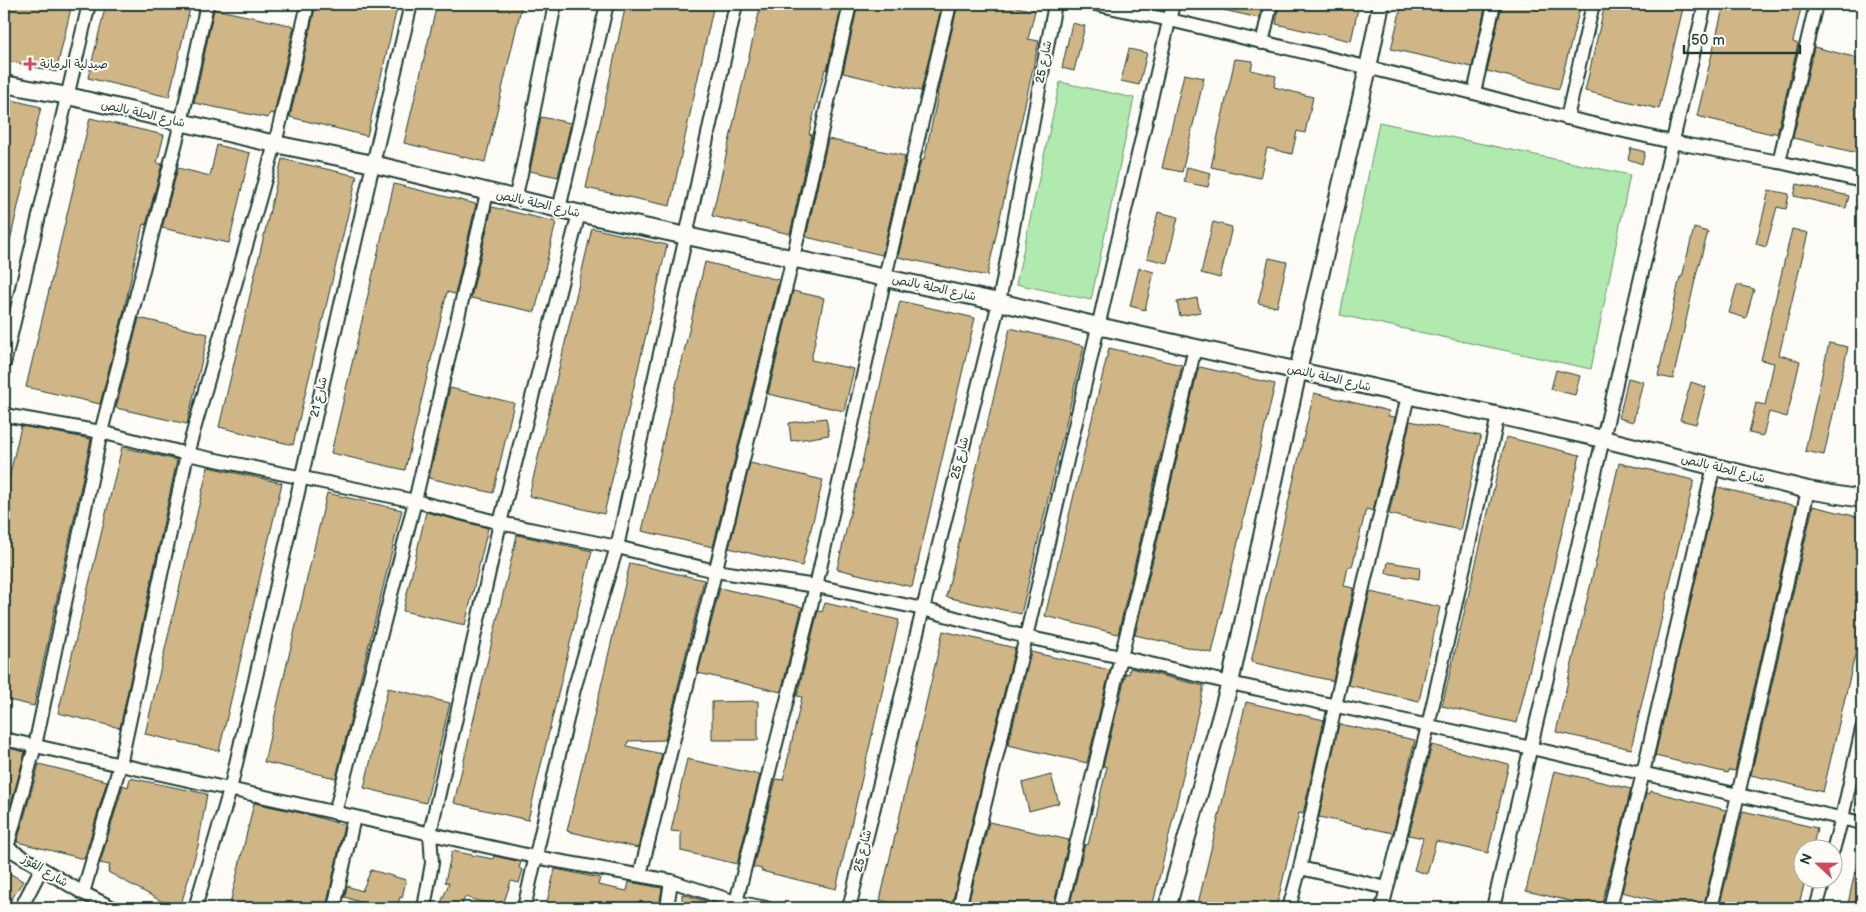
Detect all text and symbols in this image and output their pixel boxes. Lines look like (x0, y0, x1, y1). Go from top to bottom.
scale bar (1684, 22, 1800, 54)
text: 50 m (1691, 31, 1725, 50)
street label: شارع 25 (1033, 39, 1056, 85)
place label: صيدلية الرمانة (40, 57, 108, 72)
marker: صيدلية الرمانة (24, 58, 36, 70)
street label: شارع الحلة بالنص (99, 97, 186, 132)
street label: شارع الحلة بالنص (494, 187, 581, 222)
street label: شارع الحلة بالنص (890, 272, 977, 305)
street label: شارع الحلة بالنص (1285, 361, 1372, 396)
street label: شارع 21 (307, 375, 332, 419)
street label: شارع 25 (947, 435, 973, 481)
street label: شارع الحلة بالنص (1679, 451, 1766, 488)
street label: شارع 25 (850, 828, 876, 874)
north arrow (1794, 840, 1844, 890)
street label: شارع القوز (18, 851, 71, 891)
text: N (1797, 851, 1816, 867)

